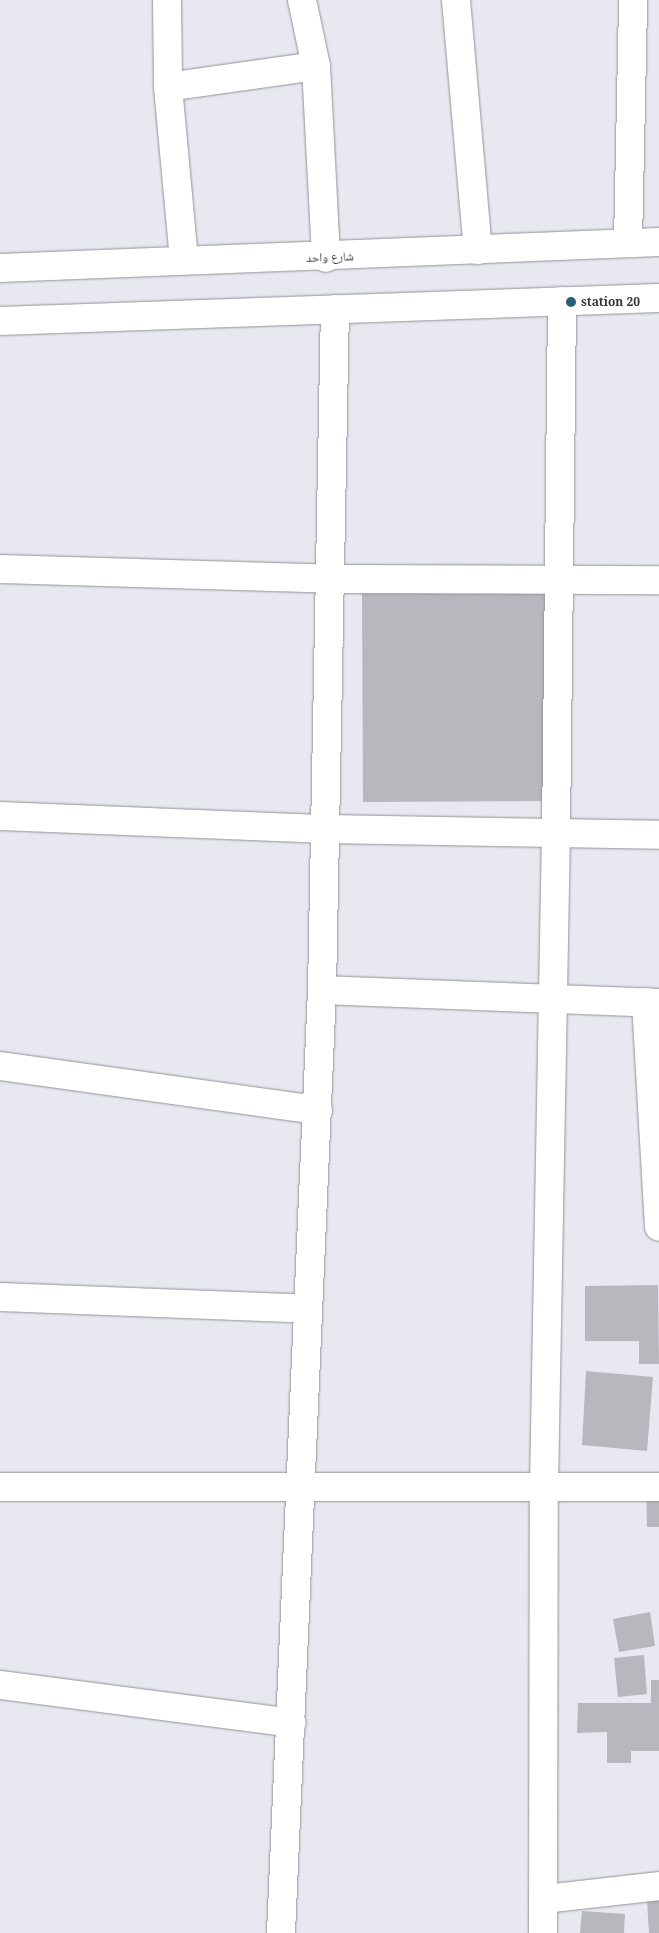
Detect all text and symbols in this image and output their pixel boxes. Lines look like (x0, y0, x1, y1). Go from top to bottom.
street label: شارع واحد (306, 249, 354, 265)
place label: station 20 (581, 295, 640, 309)
marker: station 20 (565, 296, 577, 308)

